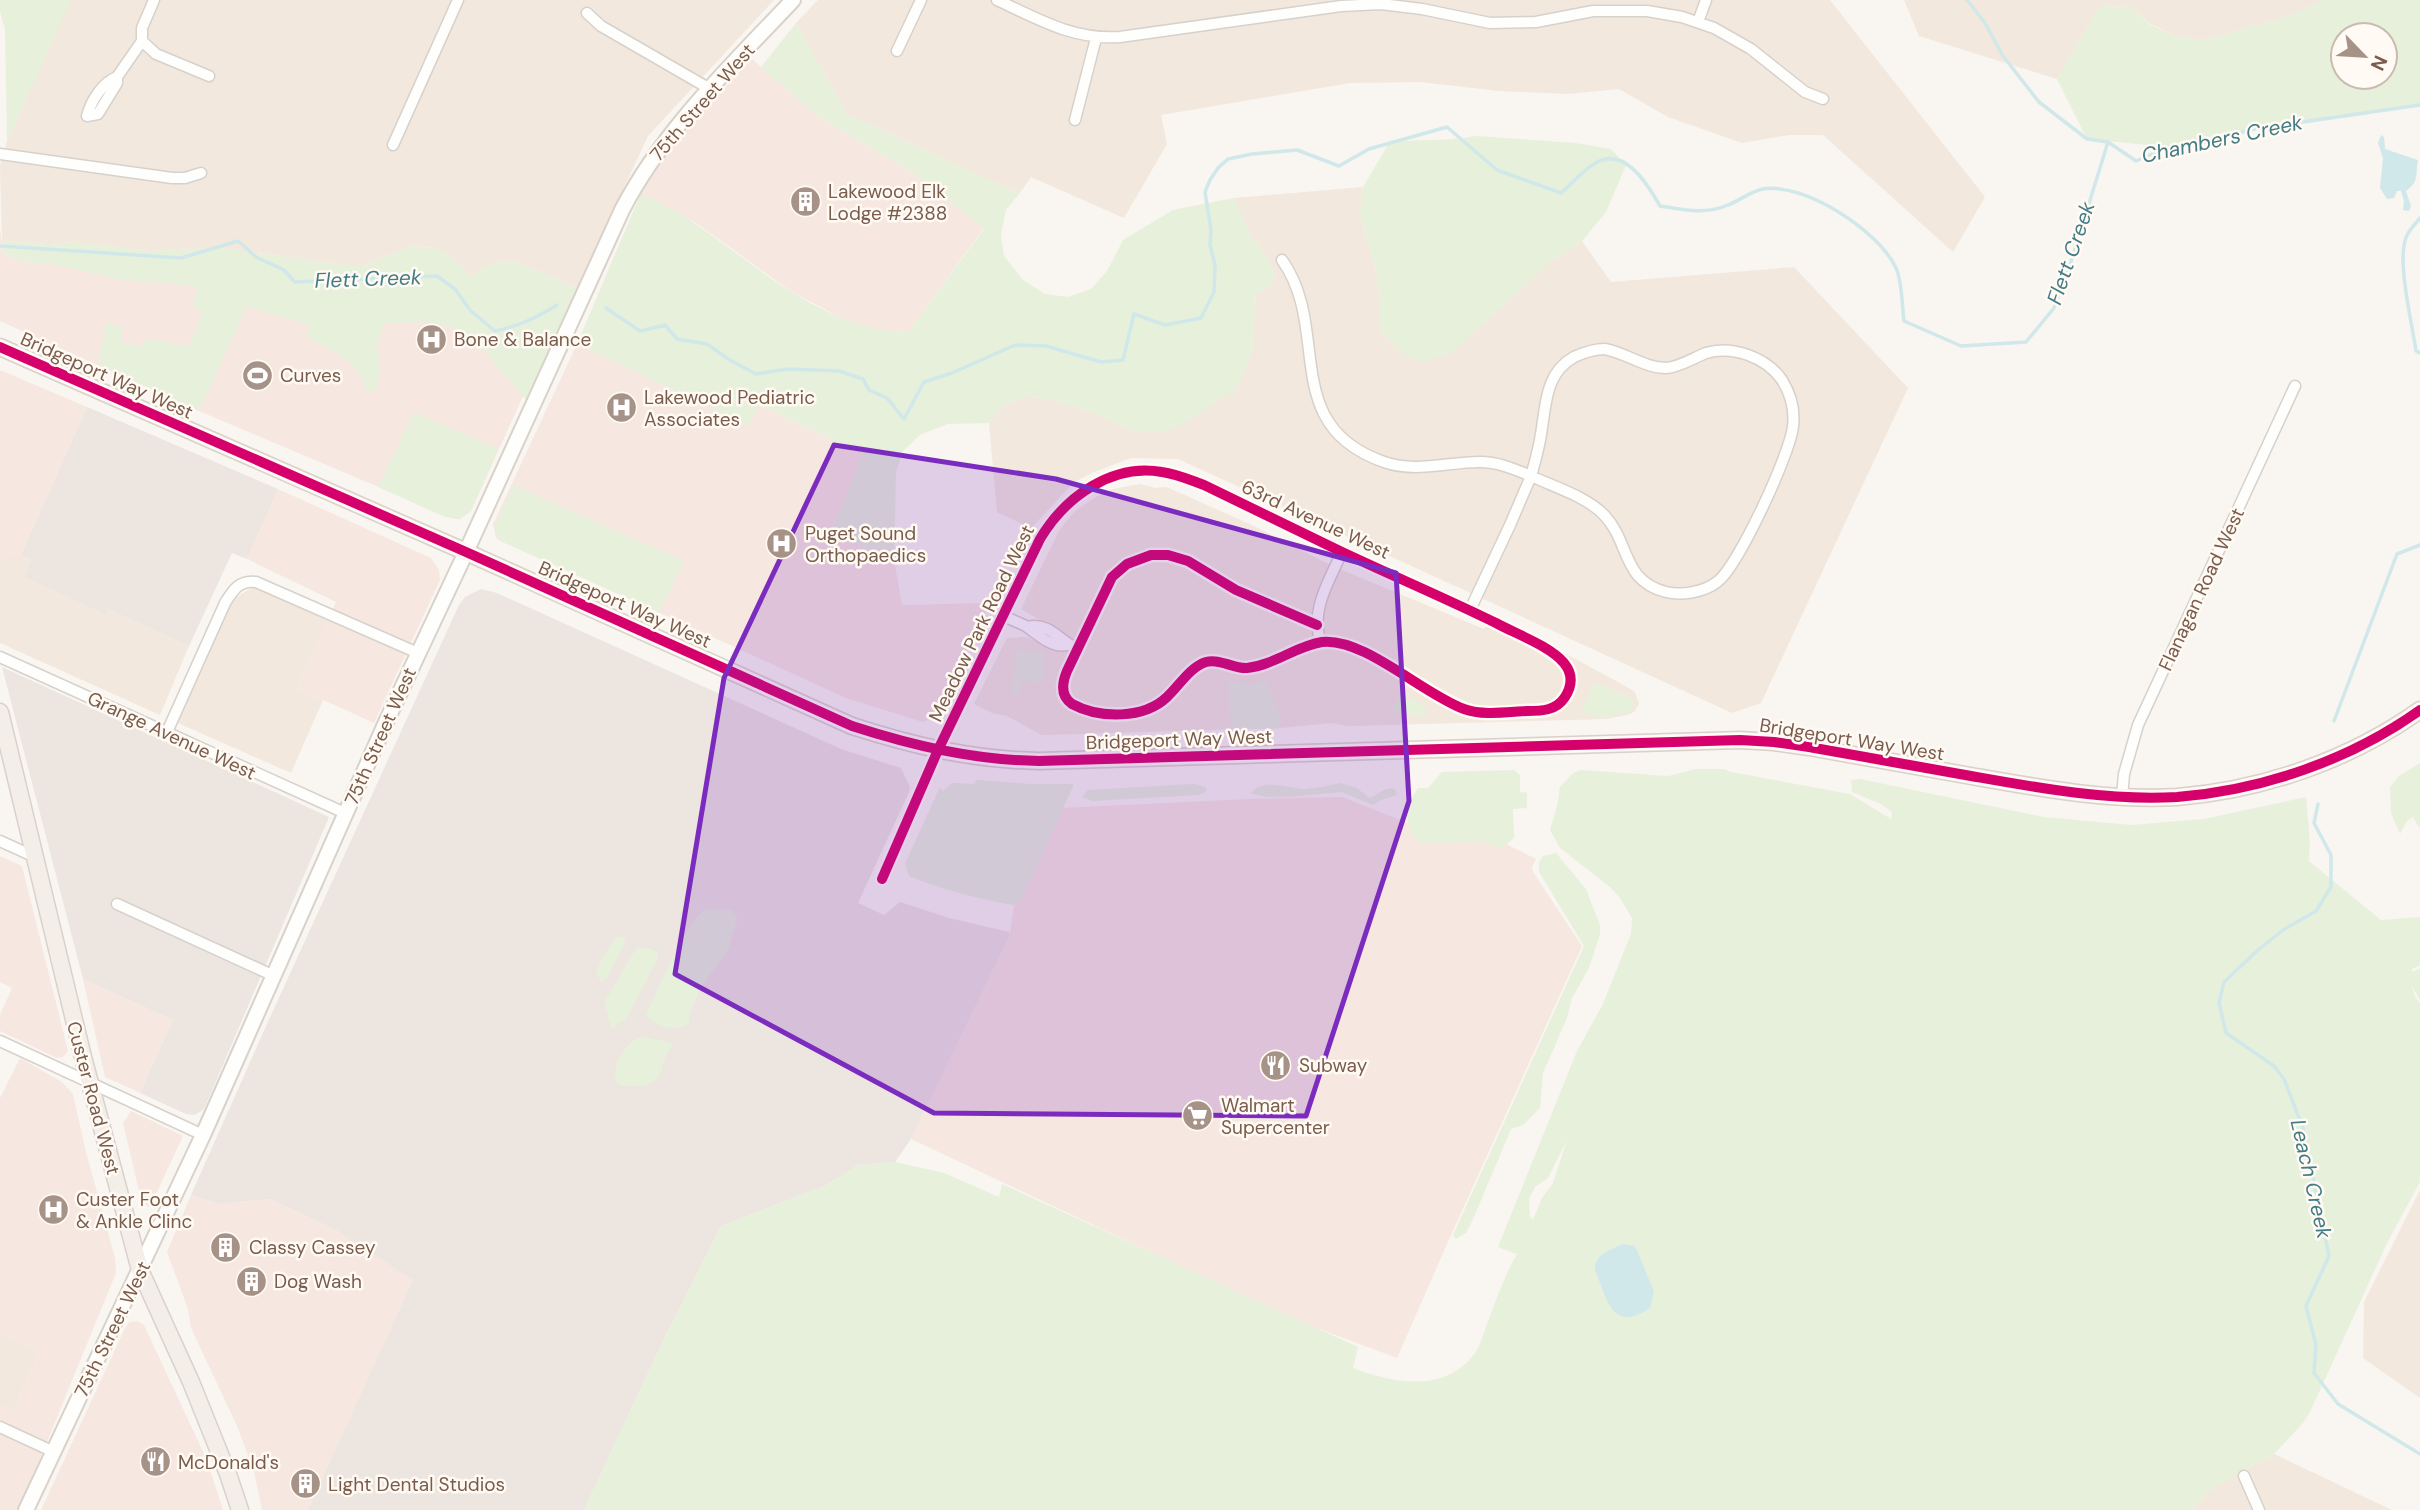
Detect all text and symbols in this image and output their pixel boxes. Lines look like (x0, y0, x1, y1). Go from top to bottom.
north arrow (2329, 21, 2399, 91)
street label: 75th Street West (644, 38, 760, 166)
text: N (2365, 51, 2393, 75)
water label: Chambers Creek (2139, 108, 2305, 170)
place label: Lakewood Elk Lodge #2388 (828, 179, 947, 226)
building icon: Lakewood Elk Lodge #2388 (788, 185, 822, 219)
water label: Flett Creek (2040, 198, 2102, 308)
water label: Flett Creek (314, 263, 422, 295)
hospital icon: Bone & Balance (414, 322, 448, 356)
street label: Bridgeport Way West (16, 326, 197, 425)
place label: Bone & Balance (454, 327, 591, 352)
sports icon: Curves (240, 358, 274, 392)
place label: Curves (280, 363, 341, 388)
place label: Lakewood Pediatric Associates (644, 385, 815, 432)
hospital icon: Lakewood Pediatric Associates (604, 391, 638, 425)
street label: 63rd Avenue West (1237, 474, 1394, 565)
street label: Flanagan Road West (2153, 504, 2250, 675)
place label: Puget Sound Orthopaedics (805, 521, 926, 568)
street label: Meadow Park Road West (923, 521, 1040, 726)
hospital icon: Puget Sound Orthopaedics (765, 527, 799, 561)
street label: Bridgeport Way West (534, 555, 715, 654)
street label: 75th Street West (339, 663, 422, 809)
street label: Grange Avenue West (84, 685, 260, 785)
street label: Bridgeport Way West (1758, 713, 1946, 766)
street label: Bridgeport Way West (1085, 724, 1273, 755)
street label: Custer Road West (61, 1019, 126, 1178)
restaurant icon: Subway (1259, 1048, 1293, 1082)
place label: Subway (1299, 1053, 1368, 1078)
place label: Walmart Supercenter (1221, 1093, 1330, 1140)
supermarket icon: Walmart Supercenter (1181, 1099, 1215, 1133)
water label: Leach Creek (2284, 1117, 2338, 1242)
place label: Custer Foot & Ankle Clinc (76, 1187, 192, 1234)
hospital icon: Custer Foot & Ankle Clinc (36, 1193, 70, 1227)
building icon: Classy Cassey (209, 1230, 243, 1264)
place label: Classy Cassey (249, 1235, 376, 1260)
street label: 75th Street West (69, 1257, 156, 1401)
building icon: Dog Wash (234, 1264, 268, 1298)
place label: Dog Wash (274, 1269, 362, 1294)
restaurant icon: McDonald's (138, 1445, 172, 1479)
place label: McDonald's (178, 1450, 279, 1475)
building icon: Light Dental Studios (288, 1467, 322, 1501)
place label: Light Dental Studios (328, 1472, 505, 1497)

